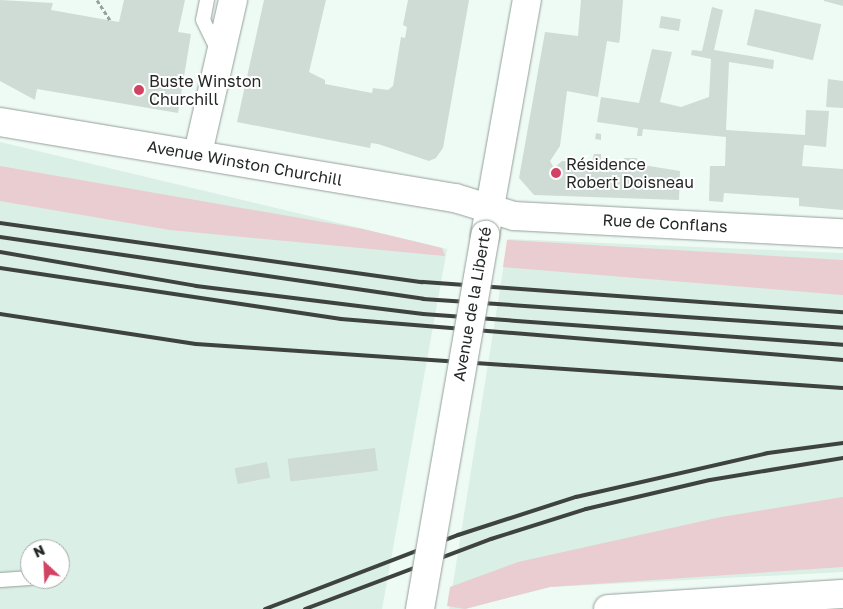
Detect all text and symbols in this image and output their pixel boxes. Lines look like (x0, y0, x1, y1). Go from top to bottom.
place label: Buste Winston Churchill (149, 71, 261, 109)
marker: Buste Winston Churchill (133, 84, 145, 96)
street label: Avenue Winston Churchill (146, 136, 344, 190)
place label: Résidence Robert Doisneau (566, 154, 694, 192)
marker: Résidence Robert Doisneau (550, 167, 562, 179)
street label: Rue de Conflans (602, 210, 728, 236)
street label: Avenue de la Liberté (449, 225, 495, 383)
north arrow (20, 539, 70, 589)
text: N (30, 541, 47, 561)

